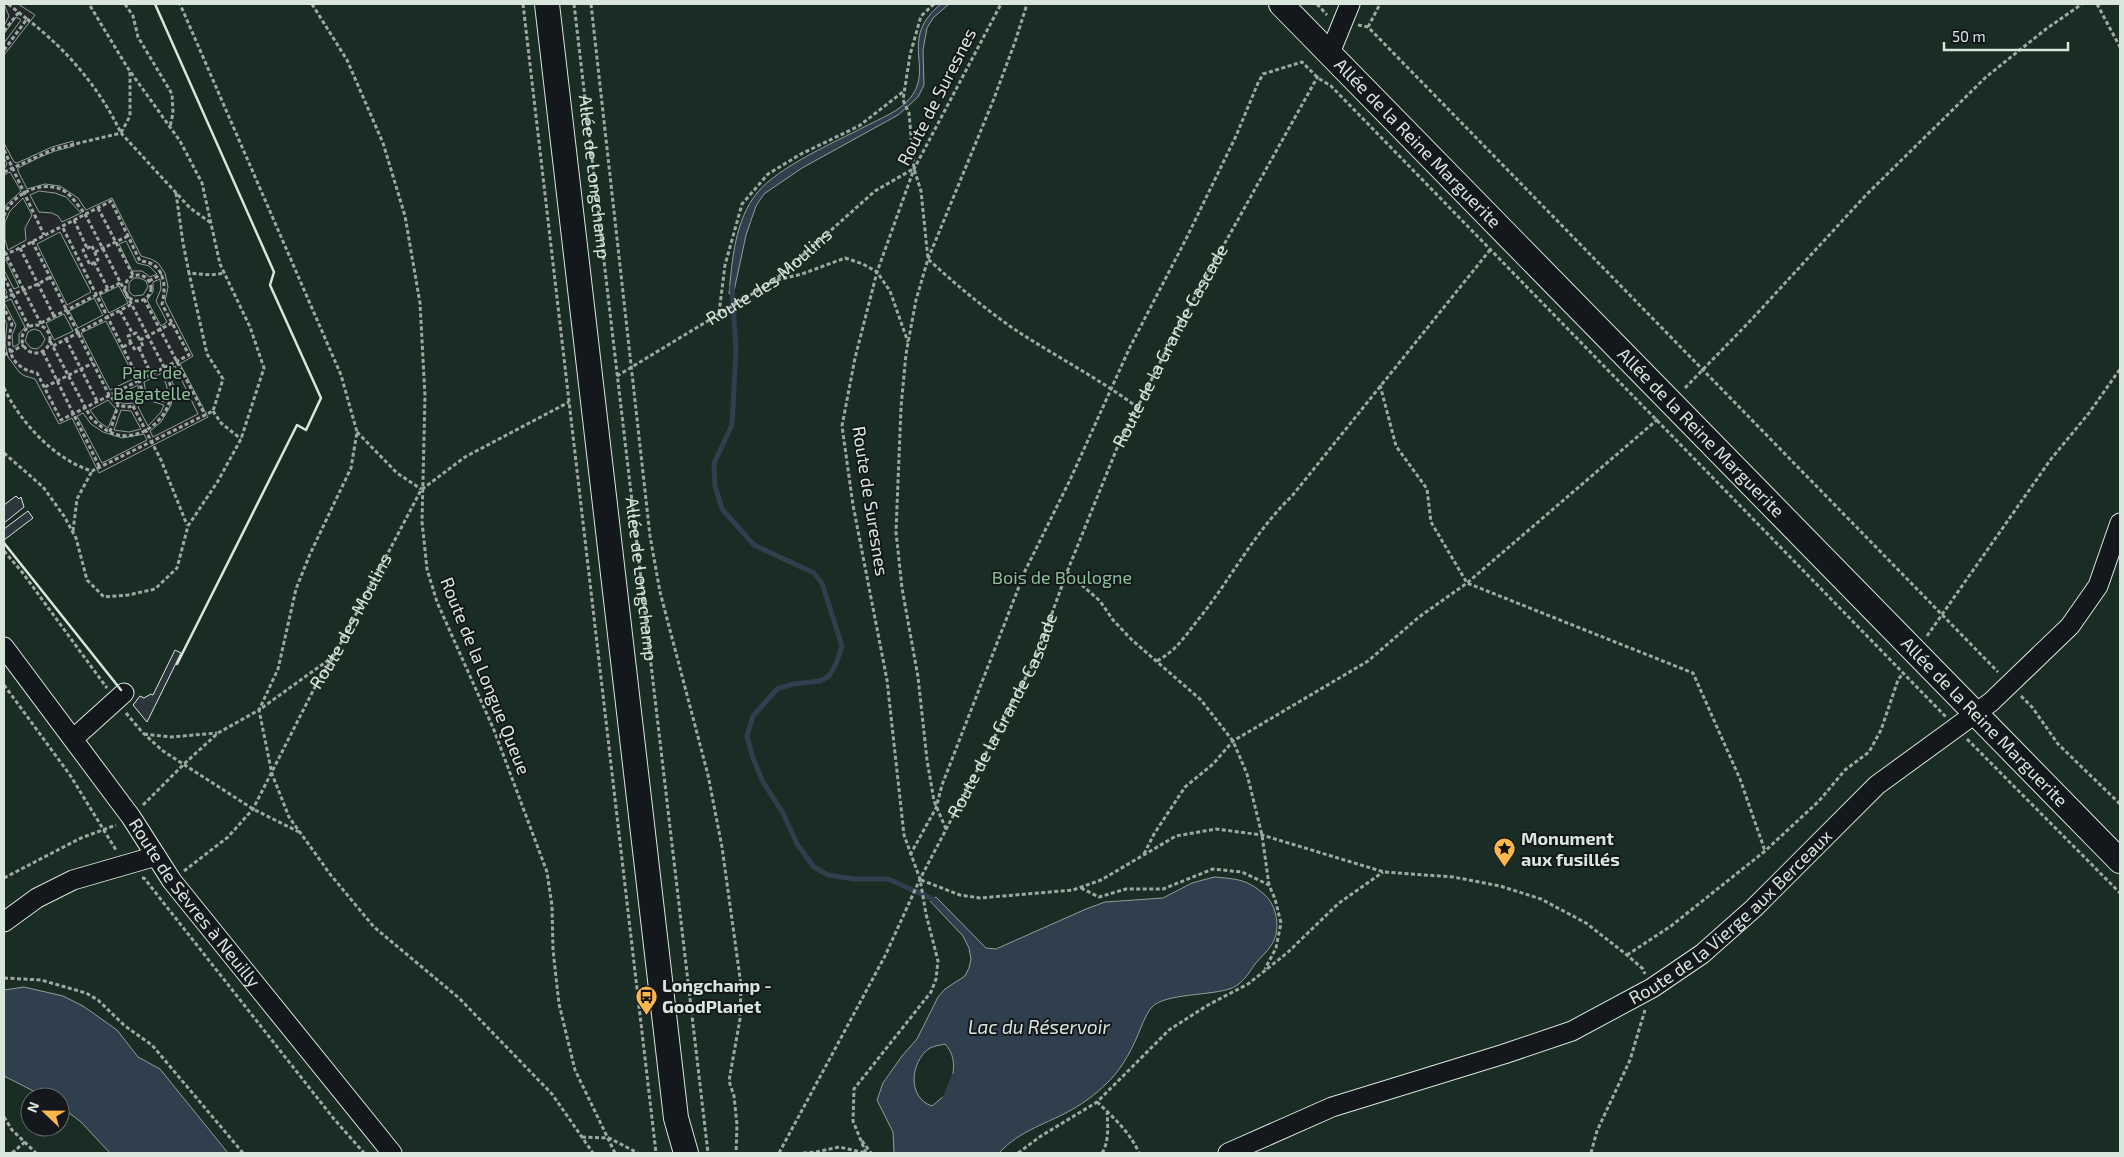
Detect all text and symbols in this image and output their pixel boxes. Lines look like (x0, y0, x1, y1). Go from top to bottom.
scale bar (1944, 20, 2068, 52)
street label: Route de Suresnes (892, 24, 980, 169)
text: 50 m (1952, 27, 1986, 45)
street label: Allée de la Reine Marguerite (1330, 53, 1506, 232)
street label: Allée de Longchamp (575, 94, 616, 260)
street label: Route des Moulins (702, 223, 836, 329)
street label: Route de la Grande Cascade (1107, 240, 1232, 451)
street label: Allée de la Reine Marguerite (1614, 343, 1789, 522)
park label: Parc de Bagatelle (113, 361, 191, 404)
street label: Route de Suresnes (848, 424, 894, 577)
street label: Allée de Longchamp (622, 496, 663, 662)
street label: Route des Moulins (304, 549, 396, 693)
park label: Bois de Boulogne (992, 566, 1132, 588)
street label: Route de la Longue Queue (436, 574, 536, 778)
street label: Route de la Grande Cascade (942, 609, 1061, 821)
street label: Allée de la Reine Marguerite (1897, 632, 2073, 811)
street label: Route de Sèvres à Neuilly (125, 814, 266, 992)
street label: Route de la Vierge aux Berceaux (1625, 824, 1836, 1008)
place label: Monument aux fusillés (1521, 827, 1620, 870)
place icon: Monument aux fusillés (1493, 837, 1517, 868)
place label: Longchamp - GoodPlanet (662, 974, 772, 1017)
bus stop icon: Longchamp - GoodPlanet (634, 984, 658, 1015)
water label: Lac du Réservoir (968, 1015, 1110, 1038)
north arrow (20, 1087, 70, 1137)
text: N (23, 1099, 42, 1115)

